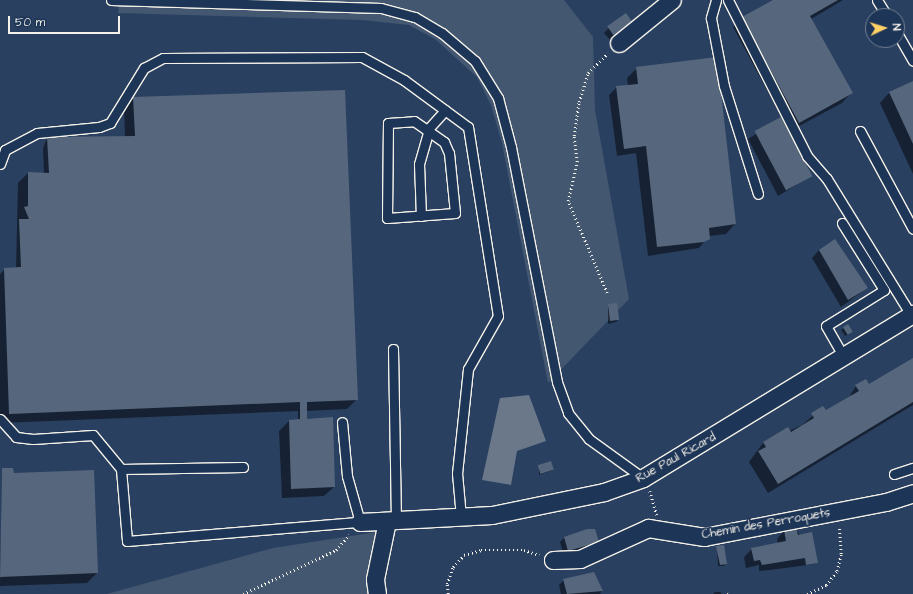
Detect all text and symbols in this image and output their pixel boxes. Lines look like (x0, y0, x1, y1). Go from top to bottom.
scale bar (10, 8, 122, 34)
north arrow (865, 8, 905, 48)
text: 50 m (15, 14, 45, 31)
text: N (889, 23, 904, 31)
street label: Rue Paul Ricard (633, 430, 719, 486)
street label: Chemin des Perroquets (701, 506, 831, 542)

